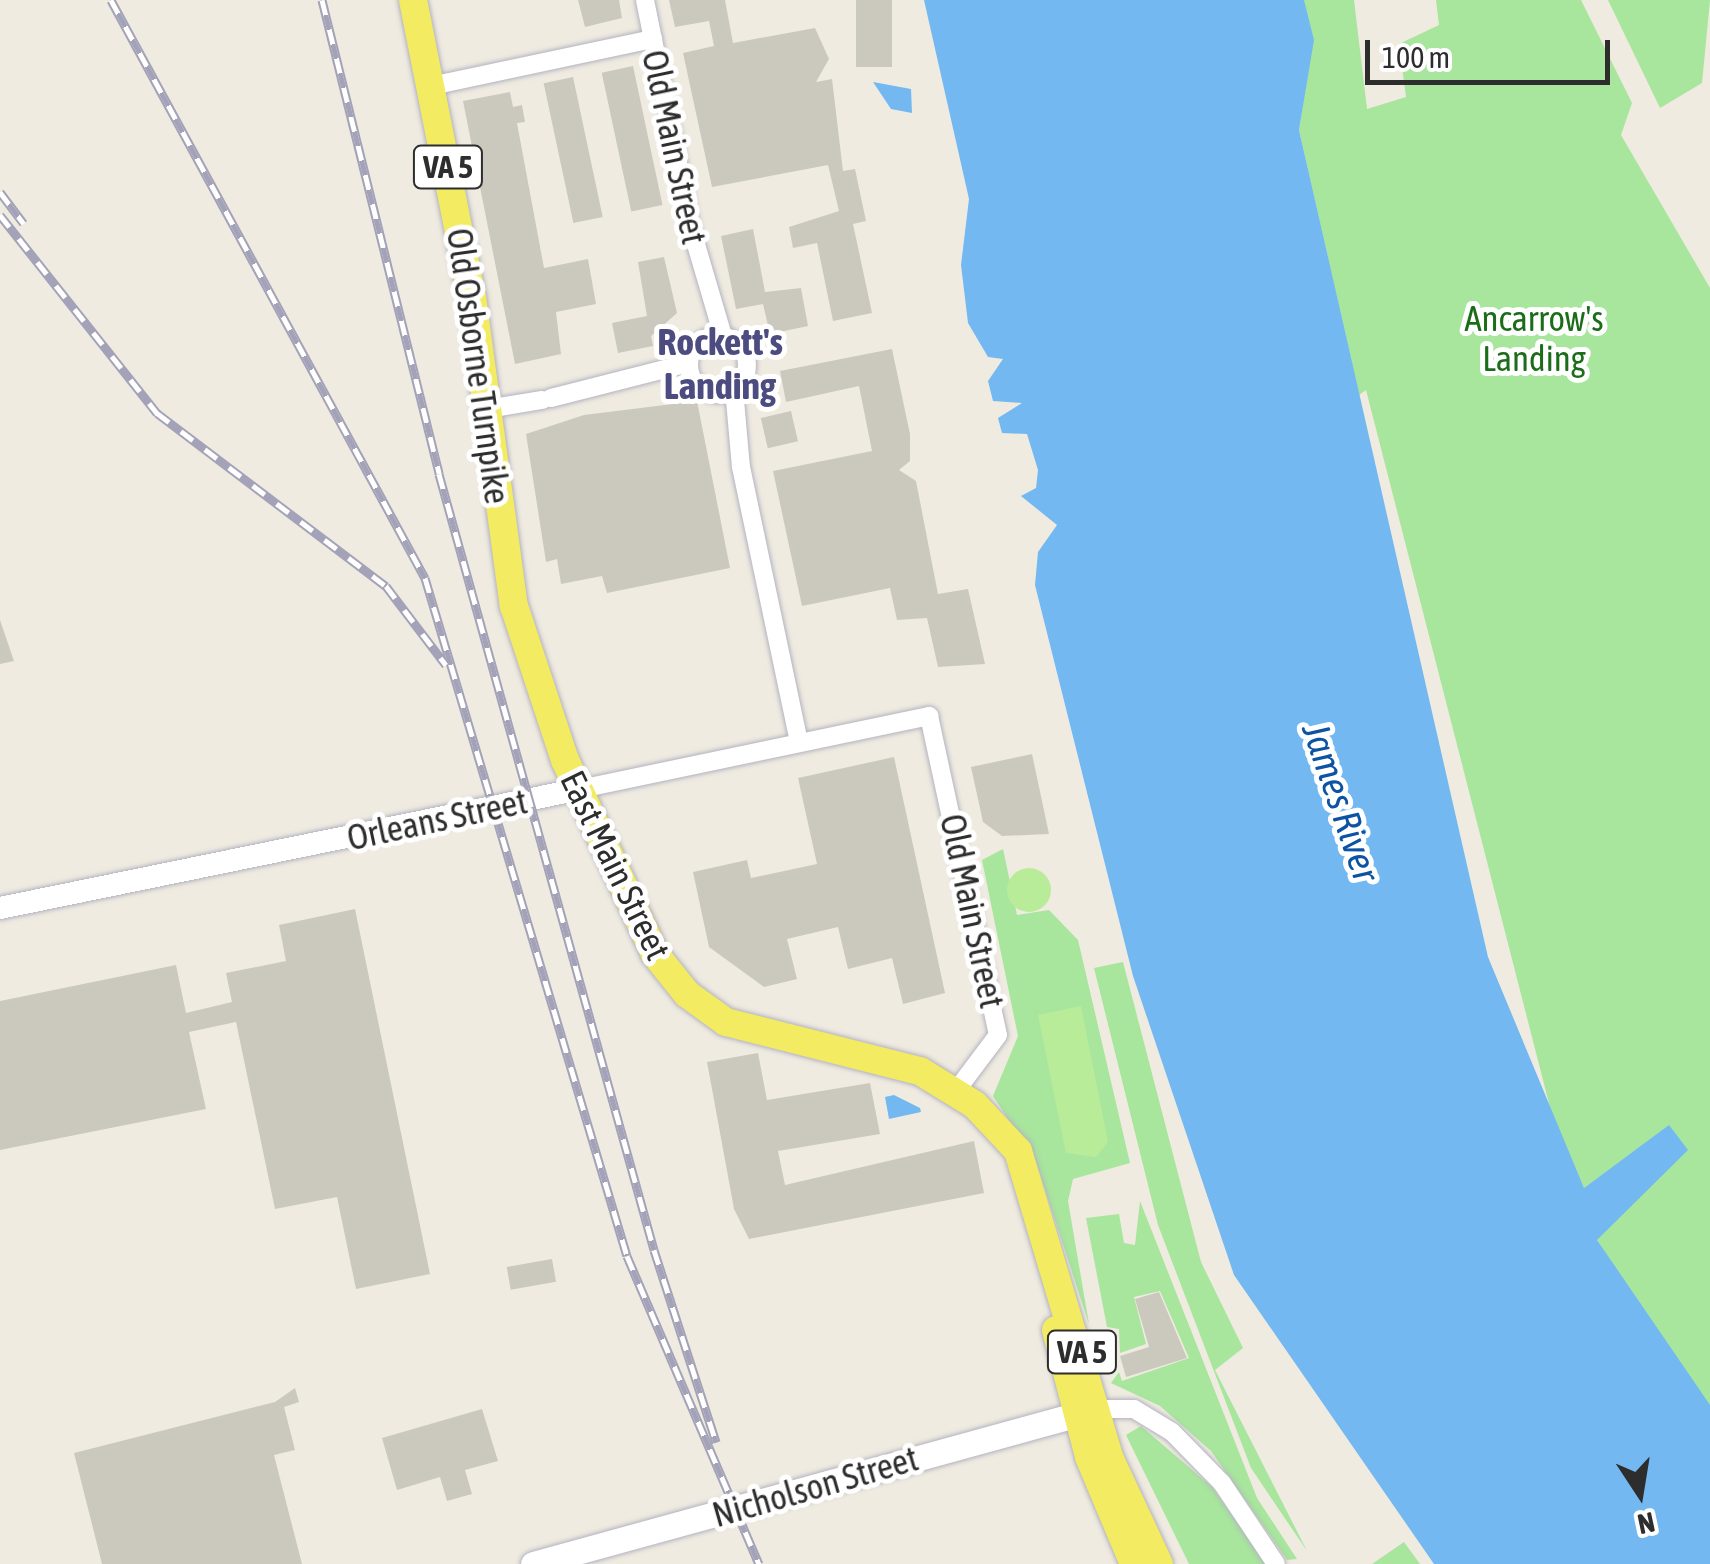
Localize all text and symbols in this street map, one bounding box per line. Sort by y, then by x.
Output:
scale bar [1370,20,1615,82]
text: 100 m [1382,40,1450,74]
street label: Old Main Street [634,46,716,248]
road number: VA 5 [410,140,486,194]
street label: Old Osborne Turnpike [439,226,519,506]
park label: Ancarrow's Landing [1464,297,1604,379]
district label: Rockett's Landing [657,319,783,408]
water label: James River [1293,717,1389,887]
street label: East Main Street [552,764,680,966]
street label: Orleans Street [343,779,531,859]
street label: Old Main Street [932,810,1014,1012]
road number: VA 5 [1044,1325,1120,1379]
street label: Nicholson Street [707,1437,923,1535]
north arrow [1590,1444,1690,1544]
text: N [1635,1506,1658,1541]

